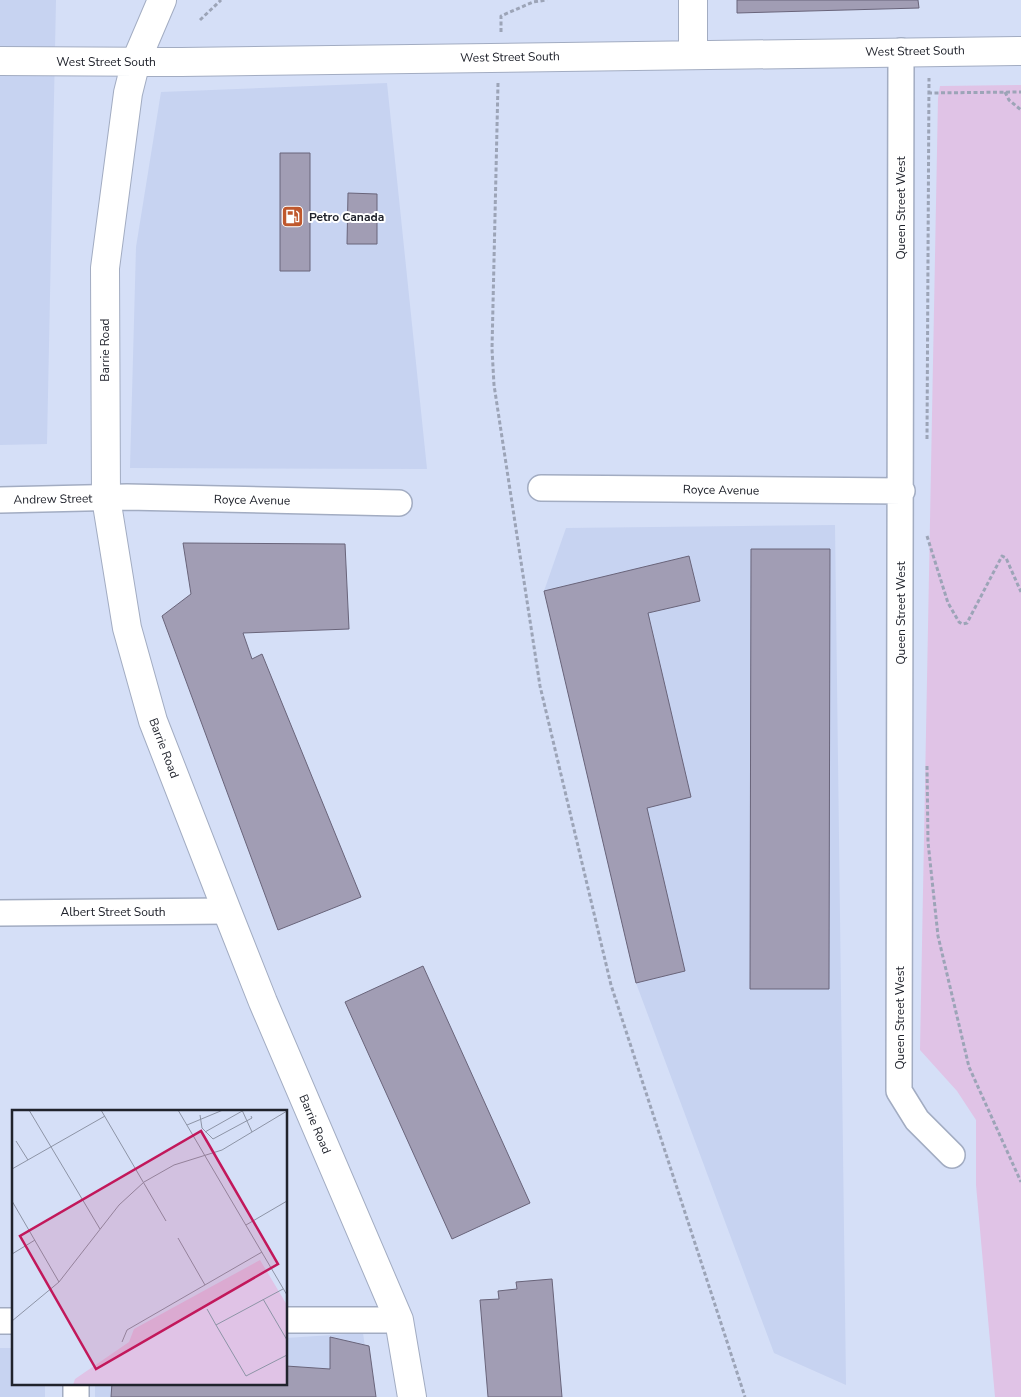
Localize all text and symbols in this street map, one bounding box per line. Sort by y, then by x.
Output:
street label: West Street South [865,42,965,60]
street label: West Street South [460,48,560,66]
street label: West Street South [56,54,156,70]
street label: Queen Street West [893,156,909,260]
fuel station icon: Petro Canada [281,205,305,229]
place label: Petro Canada [309,209,384,225]
street label: Barrie Road [97,318,113,382]
street label: Royce Avenue [683,481,759,499]
street label: Andrew Street [13,490,93,508]
street label: Royce Avenue [214,491,290,509]
street label: Queen Street West [893,561,909,665]
street label: Barrie Road [145,716,183,780]
street label: Albert Street South [60,904,166,920]
street label: Queen Street West [892,966,908,1070]
street label: Barrie Road [295,1092,335,1156]
inset map [12,1110,288,1384]

